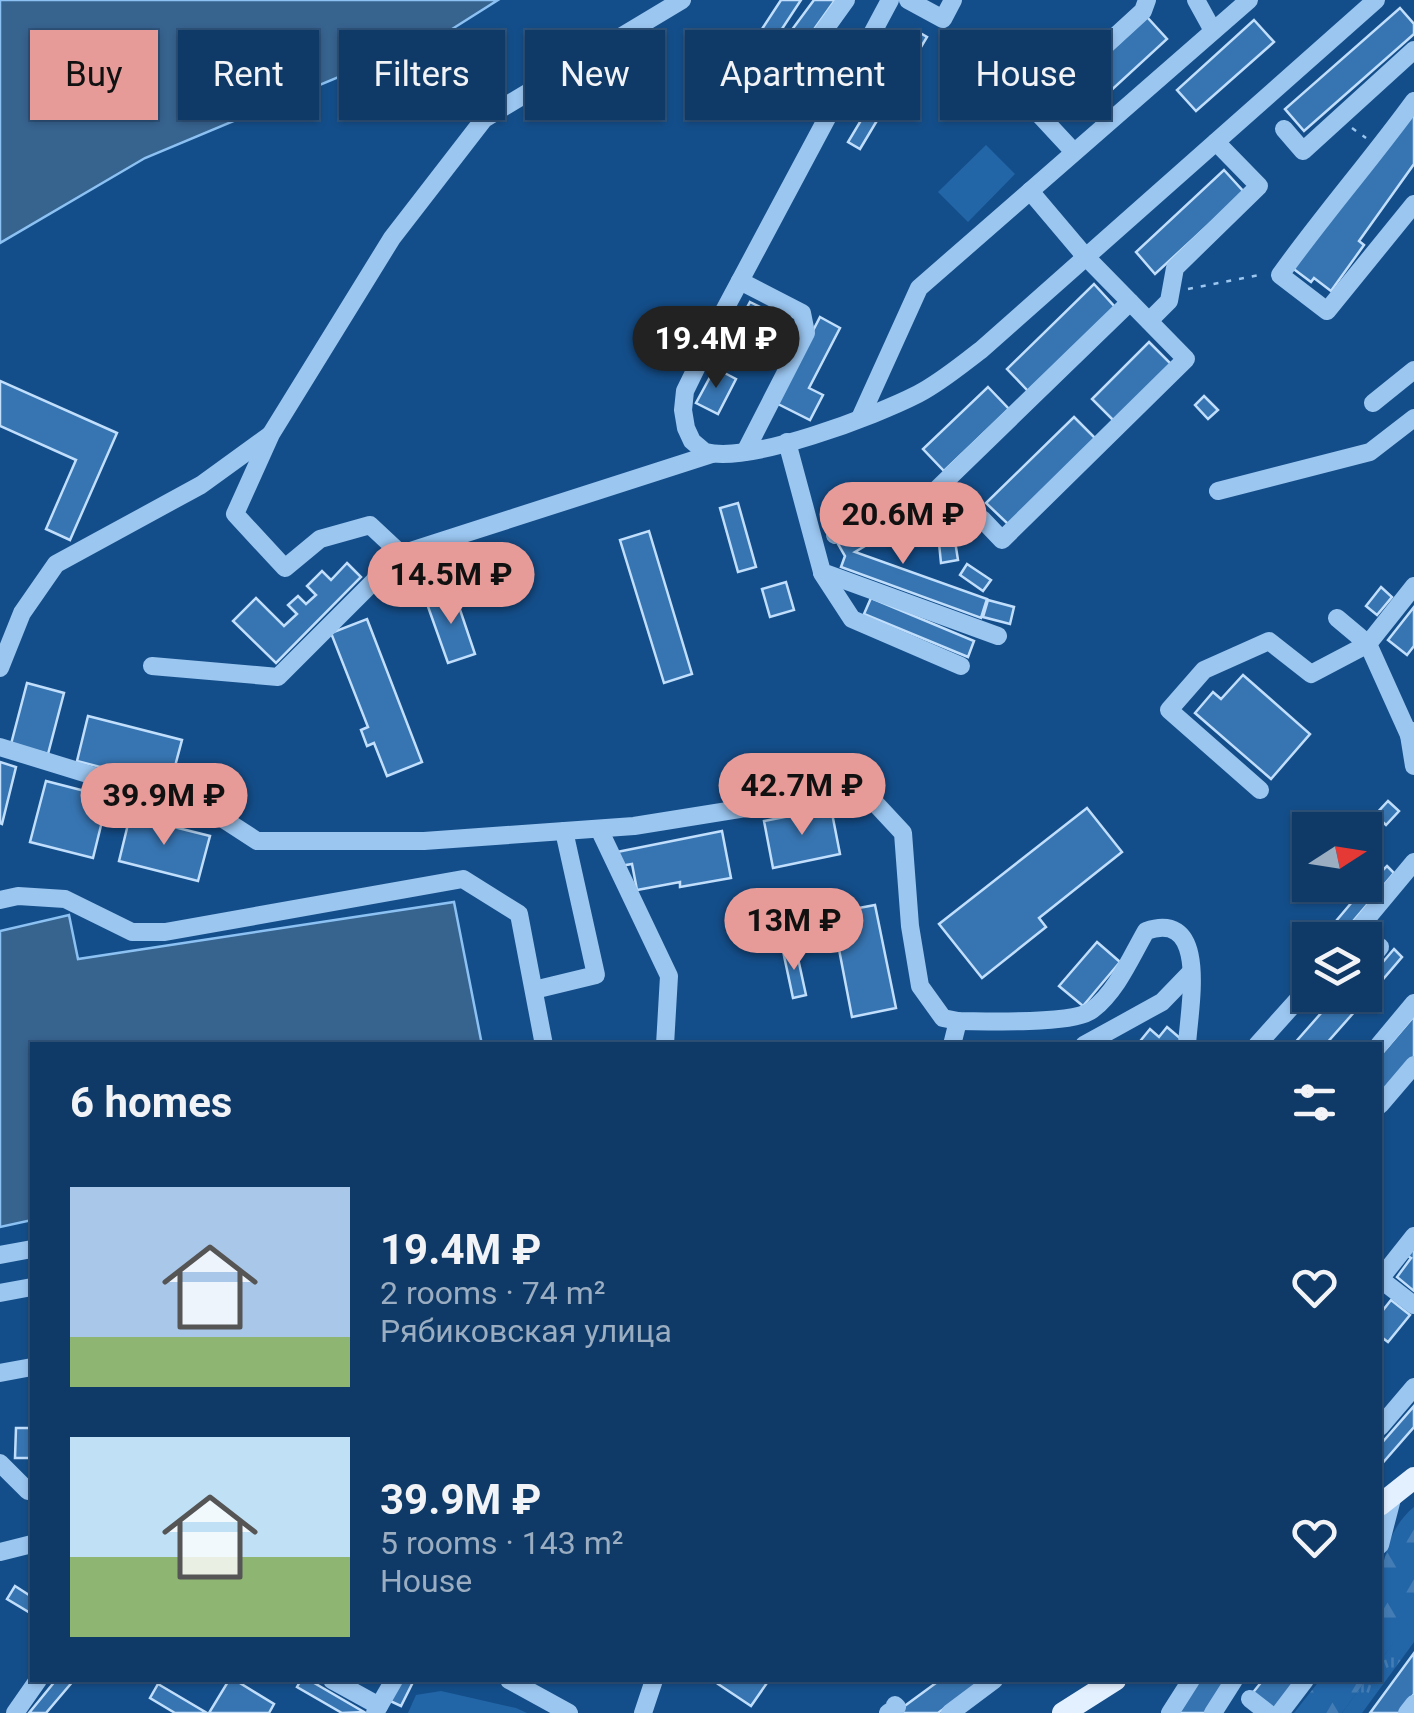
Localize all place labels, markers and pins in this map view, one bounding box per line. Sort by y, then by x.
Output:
pin: 19.4M ₽ [624,306,808,391]
pin: 20.6M ₽ [811,482,995,567]
pin: 14.5M ₽ [359,542,543,627]
pin: 42.7M ₽ [710,753,894,838]
pin: 39.9M ₽ [72,763,256,848]
pin: 13M ₽ [724,888,864,973]

